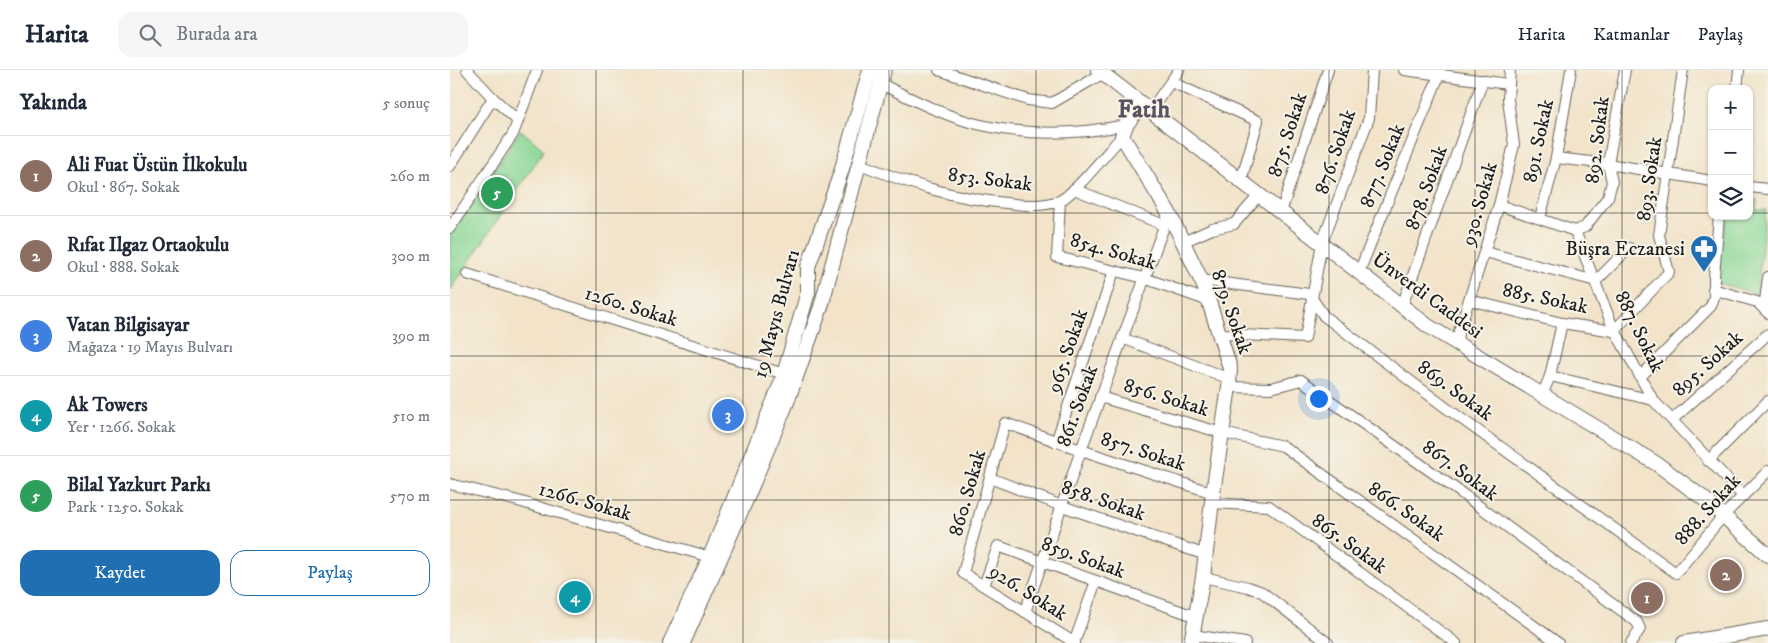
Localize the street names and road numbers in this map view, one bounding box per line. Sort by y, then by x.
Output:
street label: 875. Sokak [1263,90,1313,180]
street label: 892. Sokak [1580,95,1616,185]
street label: 891. Sokak [1518,97,1560,185]
street label: 876. Sokak [1310,106,1362,198]
street label: 877. Sokak [1355,120,1411,212]
street label: 893. Sokak [1632,135,1668,223]
street label: 878. Sokak [1400,142,1454,234]
street label: 930. Sokak [1456,159,1504,250]
street label: 853. Sokak [946,162,1034,198]
street label: 854. Sokak [1067,228,1159,276]
street label: 19 Mayıs Bulvarı [748,247,806,381]
street label: Ünverdi Caddesi [1367,247,1487,345]
street label: 879. Sokak [1205,266,1257,358]
street label: 885. Sokak [1500,278,1590,320]
street label: 1260. Sokak [582,281,681,333]
street label: 887. Sokak [1608,287,1670,377]
street label: 965. Sokak [1042,306,1094,397]
street label: 895. Sokak [1667,326,1749,402]
street label: 869. Sokak [1412,355,1498,427]
street label: 861. Sokak [1052,362,1104,450]
street label: 856. Sokak [1120,373,1212,423]
street label: 857. Sokak [1097,427,1189,477]
street label: 867. Sokak [1417,435,1503,507]
street label: 860. Sokak [944,447,992,539]
street label: 888. Sokak [1669,469,1747,551]
street label: 858. Sokak [1058,475,1148,527]
street label: 866. Sokak [1363,476,1449,548]
street label: 1266. Sokak [536,477,634,527]
street label: 865. Sokak [1306,508,1392,580]
street label: 859. Sokak [1038,531,1128,585]
street label: 926. Sokak [983,559,1072,627]

